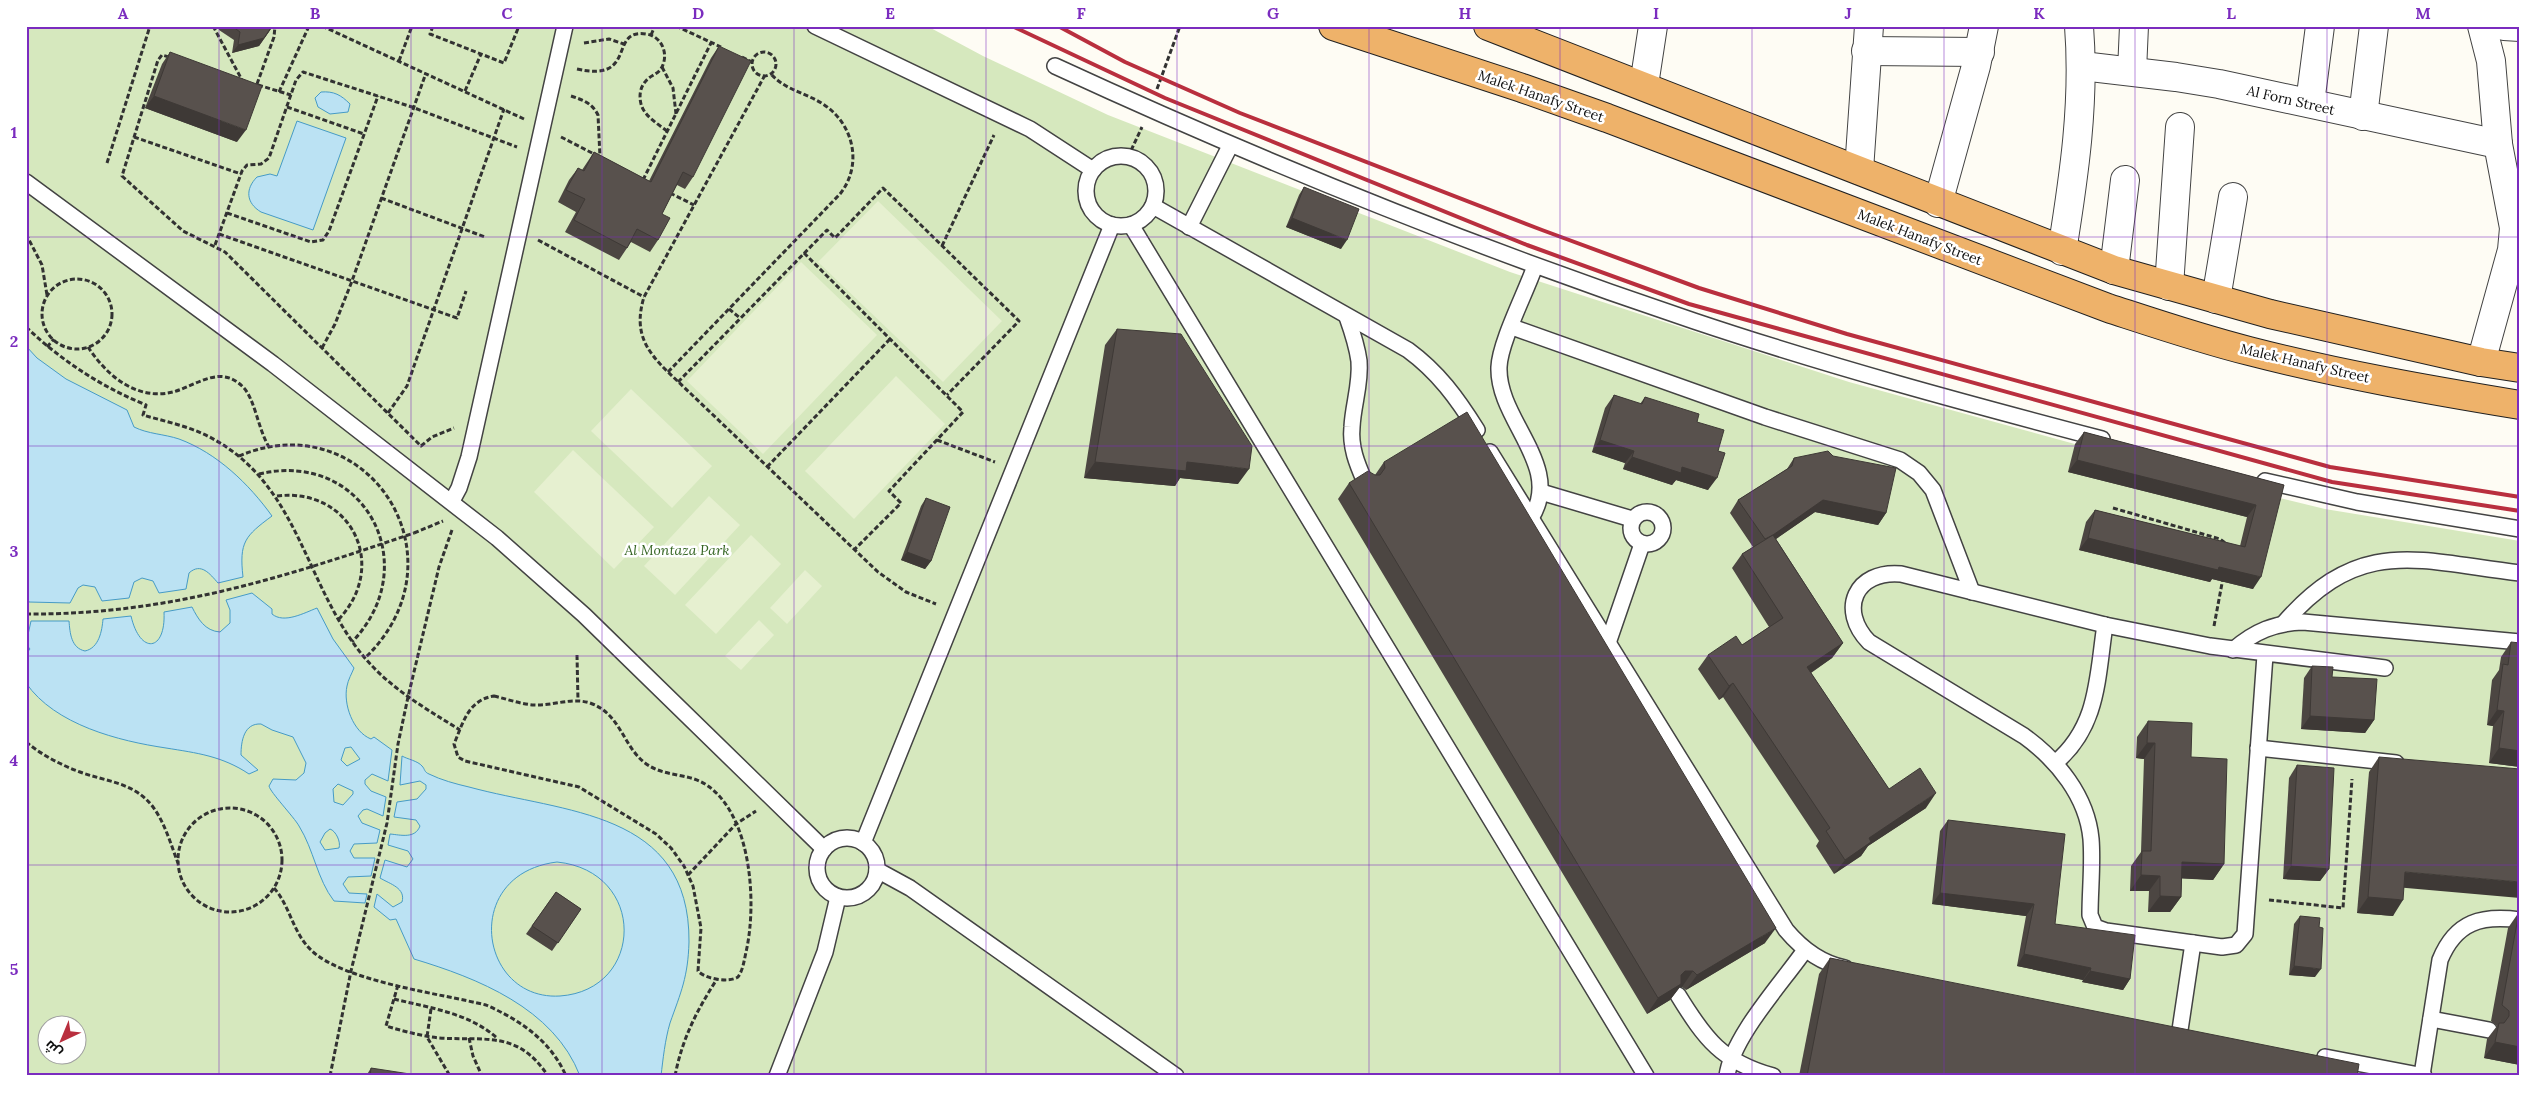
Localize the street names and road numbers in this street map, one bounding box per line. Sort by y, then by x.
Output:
street label: Malek Hanafy Street [1476,66,1607,126]
street label: Al Forn Street [2244,81,2337,119]
street label: Malek Hanafy Street [1855,205,1985,269]
street label: Malek Hanafy Street [2239,339,2372,387]

